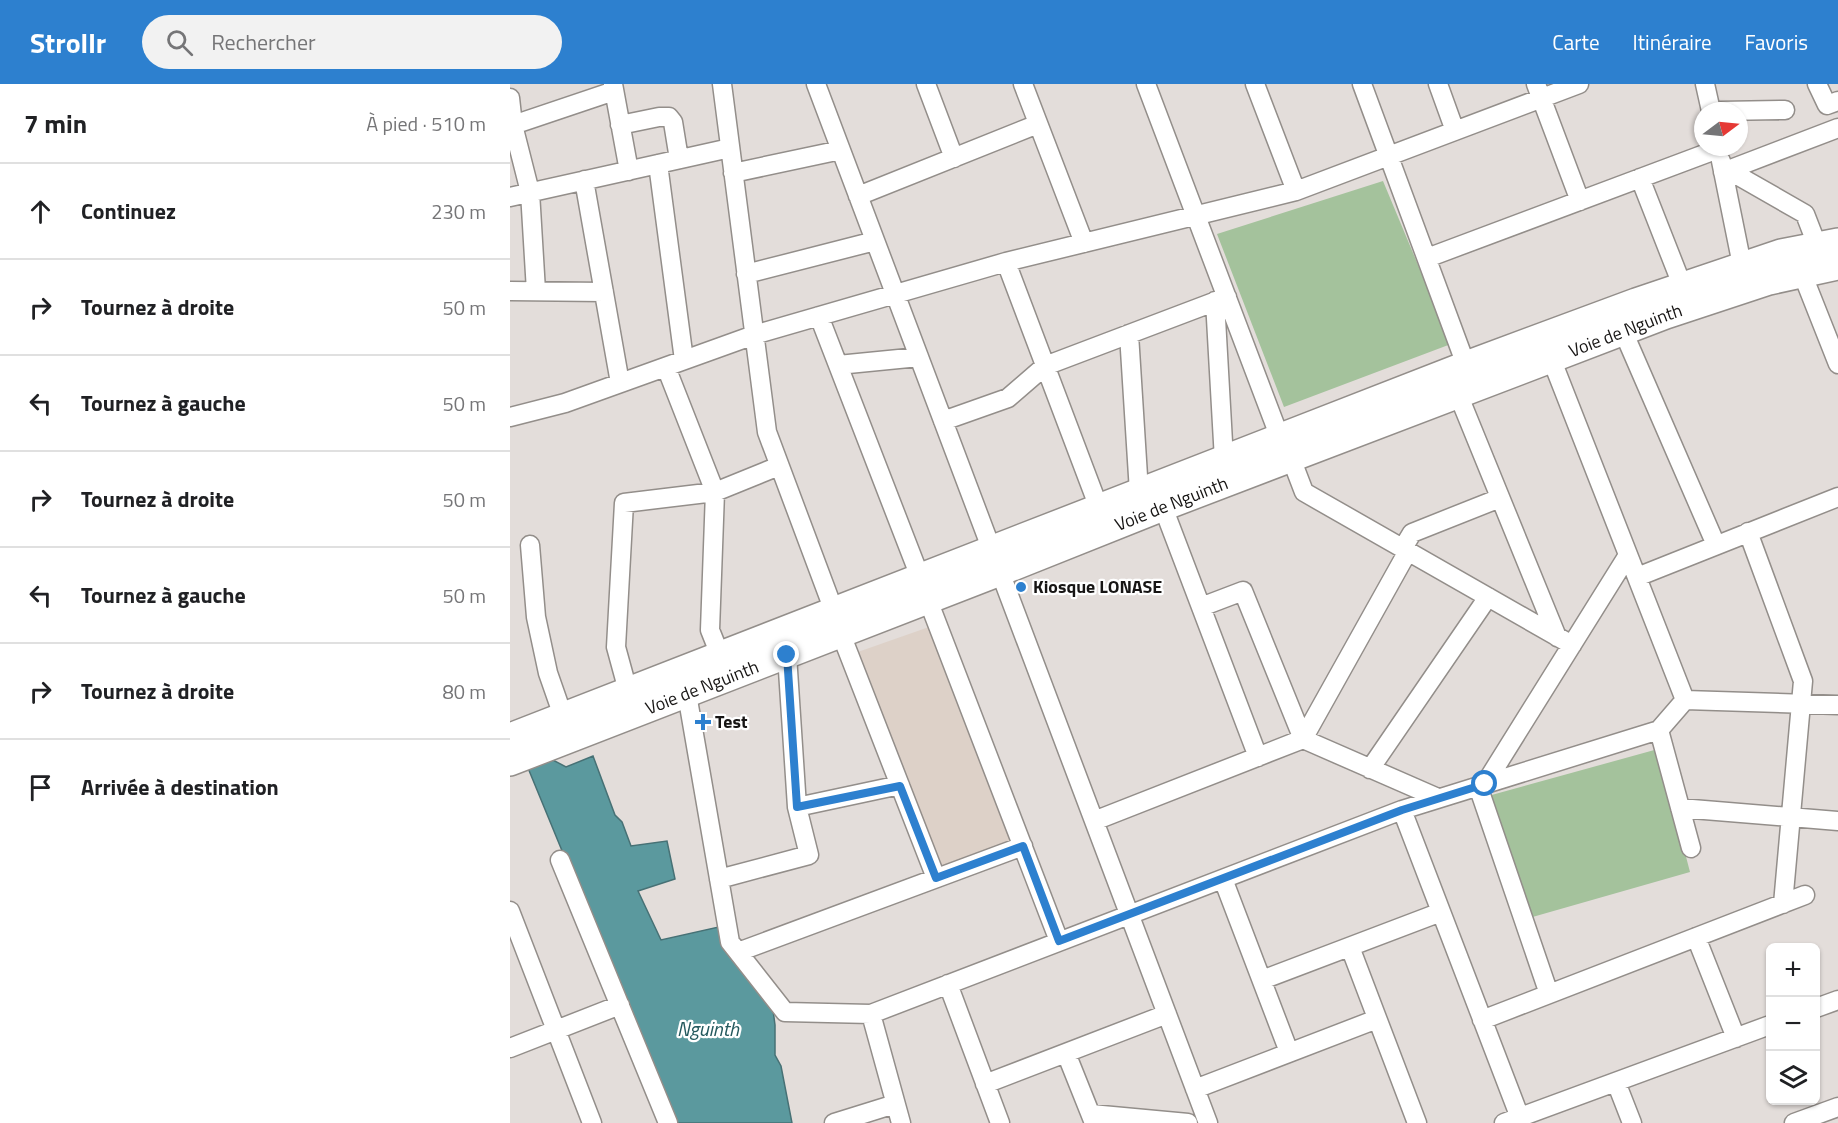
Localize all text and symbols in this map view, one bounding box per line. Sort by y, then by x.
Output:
search box [142,15,562,69]
text: Strollr [30,21,106,64]
text: Rechercher [211,25,316,59]
icon: search [163,26,196,59]
text: Carte [1552,26,1600,58]
text: Itinéraire [1633,26,1712,58]
text: Favoris [1745,26,1808,58]
north arrow [1694,102,1748,156]
text: 7 min [24,104,87,143]
text: À pied · 510 m [366,108,486,139]
text: Continuez [81,194,176,228]
icon: ahead [24,195,57,228]
text: 230 m [431,196,486,227]
text: Tournez à droite [81,290,234,324]
icon: right [24,291,57,324]
text: 50 m [442,292,486,323]
street label: Voie de Nguinth [1565,297,1686,364]
text: Tournez à gauche [81,386,246,420]
icon: left [24,387,57,420]
text: 50 m [442,388,486,419]
street label: Voie de Nguinth [1111,469,1232,538]
text: Tournez à droite [81,482,234,516]
icon: right [24,483,57,516]
text: 50 m [442,484,486,515]
place label: Kiosque LONASE [1033,573,1162,600]
text: Tournez à gauche [81,578,246,612]
icon: left [24,579,57,612]
text: 50 m [442,580,486,611]
marker: Kiosque LONASE [1014,580,1028,594]
route end [773,641,799,667]
street label: Voie de Nguinth [641,653,762,721]
text: Tournez à droite [81,674,234,708]
icon: right [24,675,57,708]
text: 80 m [442,676,486,707]
place label: Test [715,708,748,735]
marker: Test [696,715,710,729]
text: Arrivée à destination [81,770,279,804]
route start [1471,770,1497,796]
icon: arrive [24,771,57,804]
map controls [1766,943,1820,1105]
button: + [1766,943,1820,997]
button: − [1766,997,1820,1051]
water label: Nguinth [677,1013,740,1044]
button: layers [1766,1051,1820,1105]

